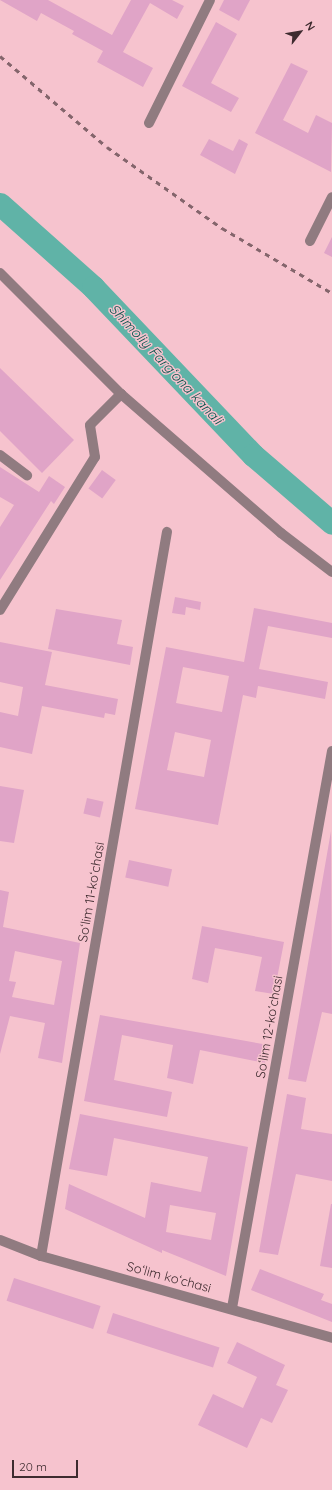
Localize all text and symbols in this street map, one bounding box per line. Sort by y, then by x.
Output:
north arrow [280,12,320,52]
text: N [302,19,318,33]
water label: Shimoliy Fargʻona kanali [106,300,226,428]
street label: Soʻlim 11-koʻchasi [74,841,108,943]
street label: Soʻlim 12-koʻchasi [252,974,286,1080]
street label: Soʻlim koʻchasi [125,1258,213,1296]
scale bar [14,1452,80,1478]
text: 20 m [19,1459,47,1474]

